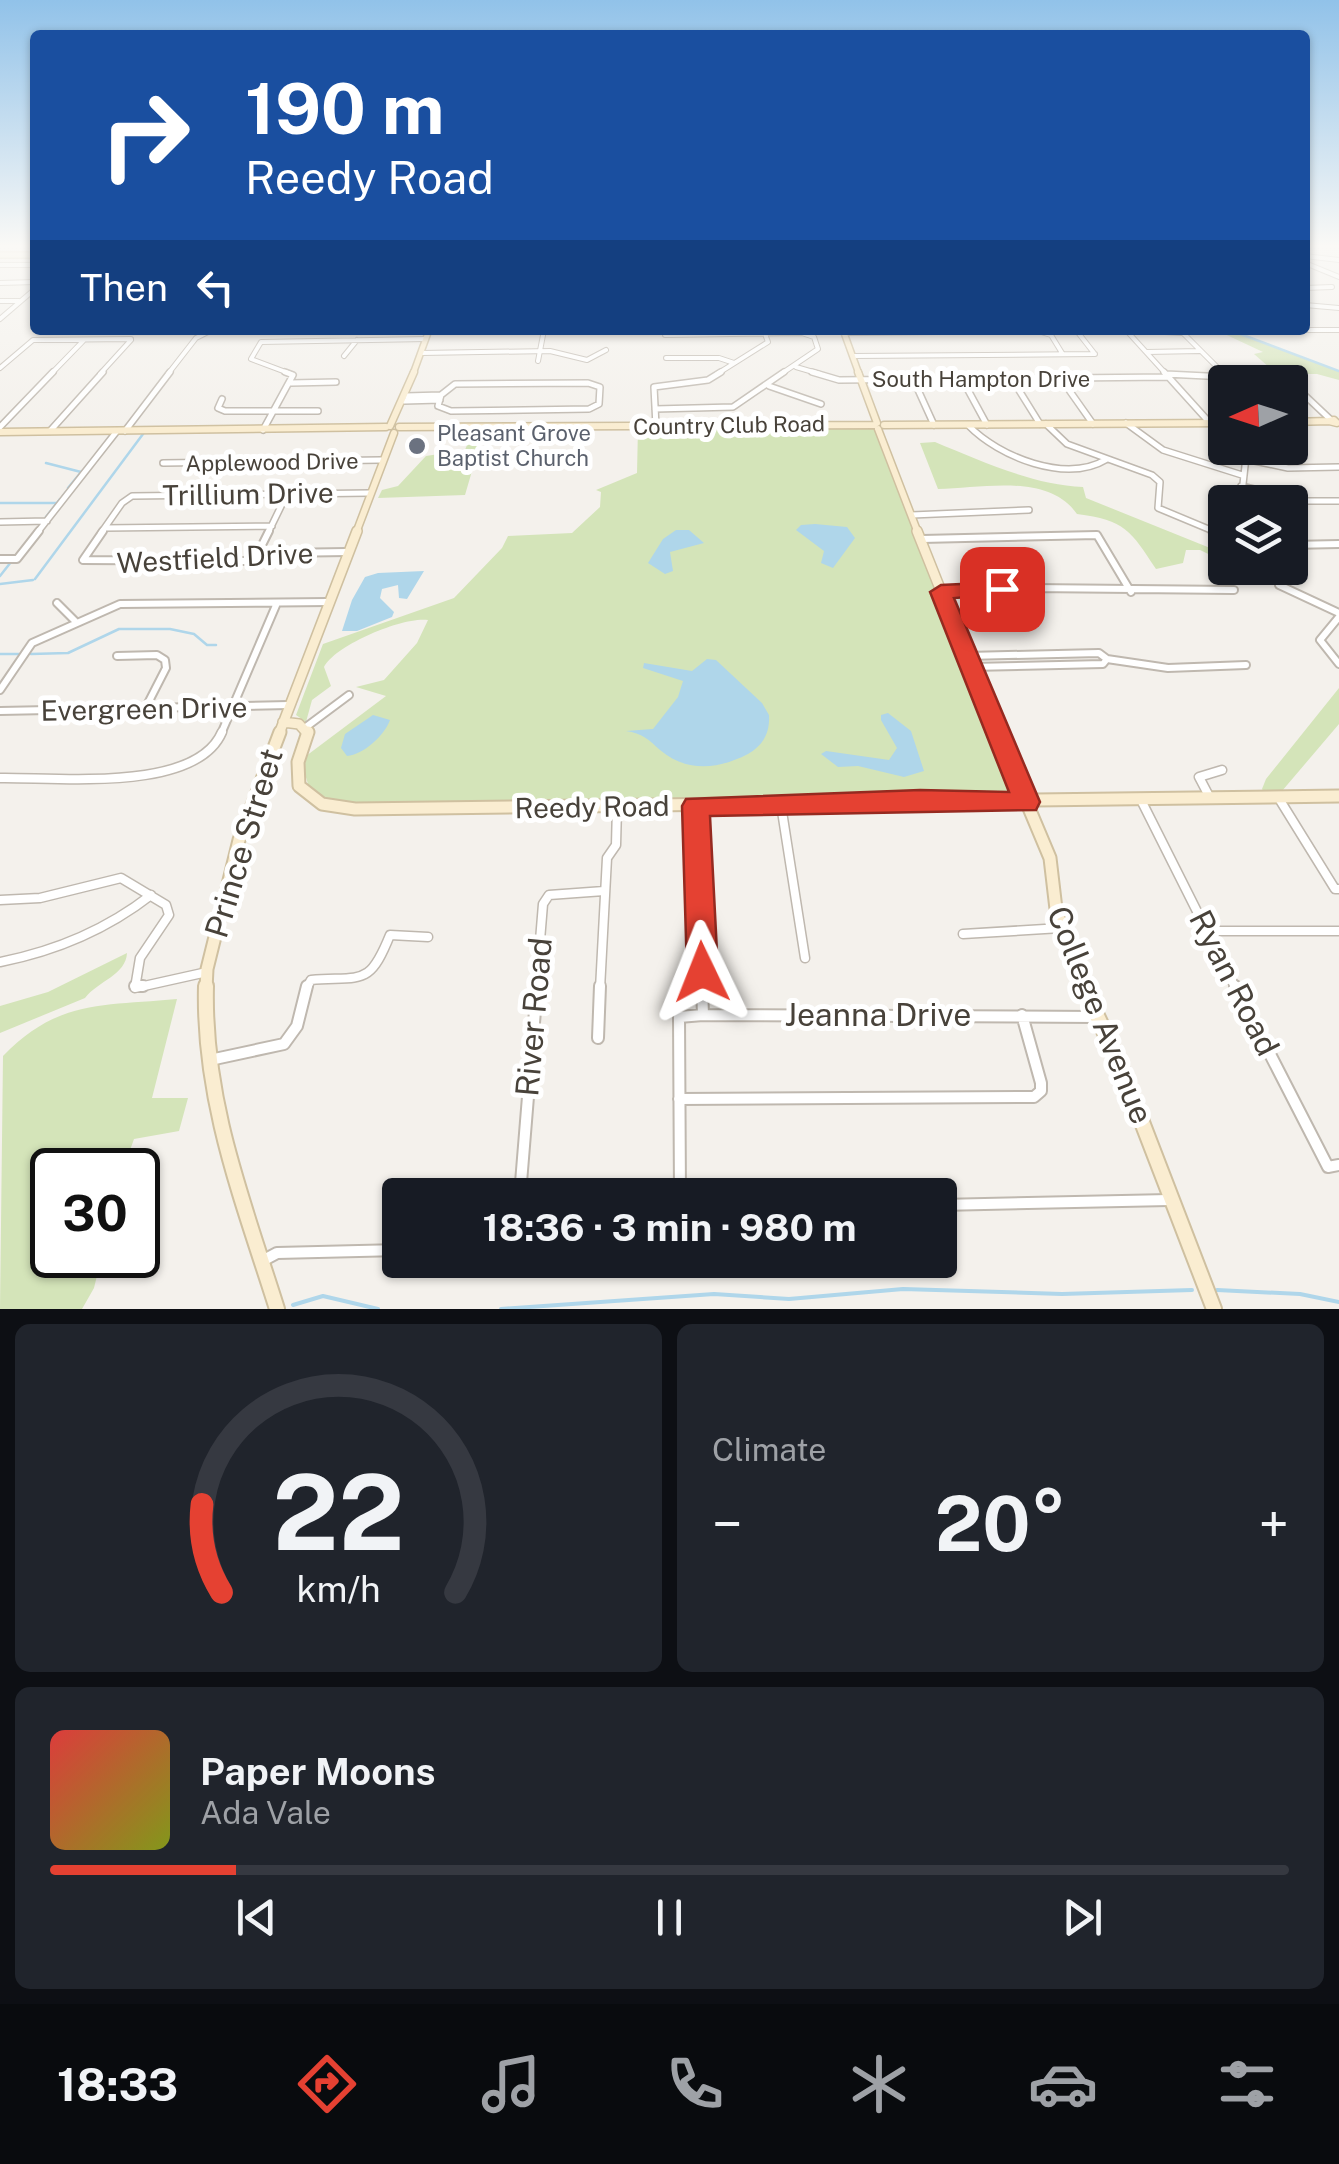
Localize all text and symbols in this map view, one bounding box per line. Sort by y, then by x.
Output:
text: 190 m [245,67,444,150]
icon: right [80,70,210,200]
text: Reedy Road [245,151,494,204]
icon: left [188,260,243,315]
text: Then [80,265,168,310]
north arrow [1208,365,1308,465]
map controls [1208,365,1308,585]
street label: South Hampton Drive [872,366,1090,392]
street label: Country Club Road [633,410,825,440]
place label: Pleasant Grove Baptist Church [437,420,591,471]
marker: Pleasant Grove Baptist Church [406,435,428,457]
street label: Applewood Drive [185,447,359,477]
street label: Trillium Drive [162,476,334,511]
button: layers [1208,485,1308,585]
street label: Westfield Drive [116,536,314,579]
pin [960,547,1045,632]
icon: arrive [975,562,1030,617]
street label: Evergreen Drive [40,690,248,727]
street label: Prince Street [197,744,290,942]
street label: Reedy Road [514,789,670,824]
street label: College Avenue [1040,901,1161,1129]
street label: Ryan Road [1182,904,1287,1062]
position arrow [650,920,754,1024]
street label: River Road [508,936,559,1098]
street label: Jeanna Drive [785,996,971,1033]
speed limit sign: 30 [30,1148,160,1278]
text: 18:36 · 3 min · 980 m [482,1205,857,1250]
text: Climate [712,1431,826,1468]
text: 22 [272,1451,405,1573]
text: 20° [935,1480,1066,1568]
text: − [712,1492,743,1556]
text: + [1258,1492,1289,1556]
text: km/h [296,1568,381,1610]
text: Paper Moons [200,1749,435,1794]
text: Ada Vale [200,1794,331,1831]
icon: previous [229,1890,284,1945]
icon: pause [642,1890,697,1945]
icon: next [1055,1890,1110,1945]
icon: directions [292,2049,362,2119]
icon: music [476,2049,546,2119]
icon: phone [660,2049,730,2119]
icon: climate [844,2049,914,2119]
icon: car [1028,2049,1098,2119]
icon: filters [1212,2049,1282,2119]
text: 18:33 [57,2058,178,2111]

